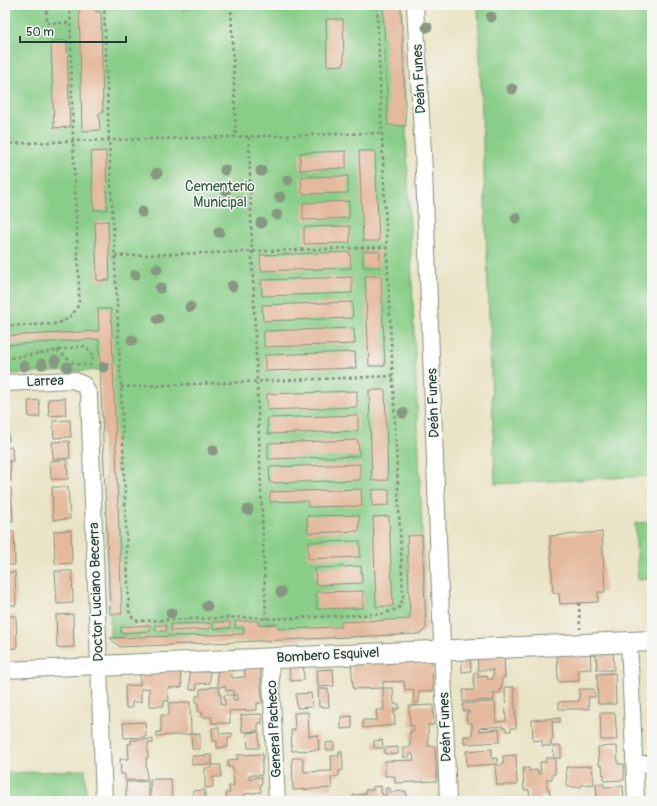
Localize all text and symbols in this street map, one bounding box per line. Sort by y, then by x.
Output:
scale bar [20,18,126,44]
text: 50 m [26,25,54,40]
street label: Deán Funes [409,43,429,114]
park label: Cementerio Municipal [185,178,255,211]
street label: Deán Funes [423,367,443,438]
street label: Larrea [26,372,64,390]
street label: Doctor Luciano Becerra [85,522,107,662]
street label: Bombero Esquivel [276,644,380,666]
street label: General Pacheco [263,679,285,778]
street label: Deán Funes [435,691,455,762]

